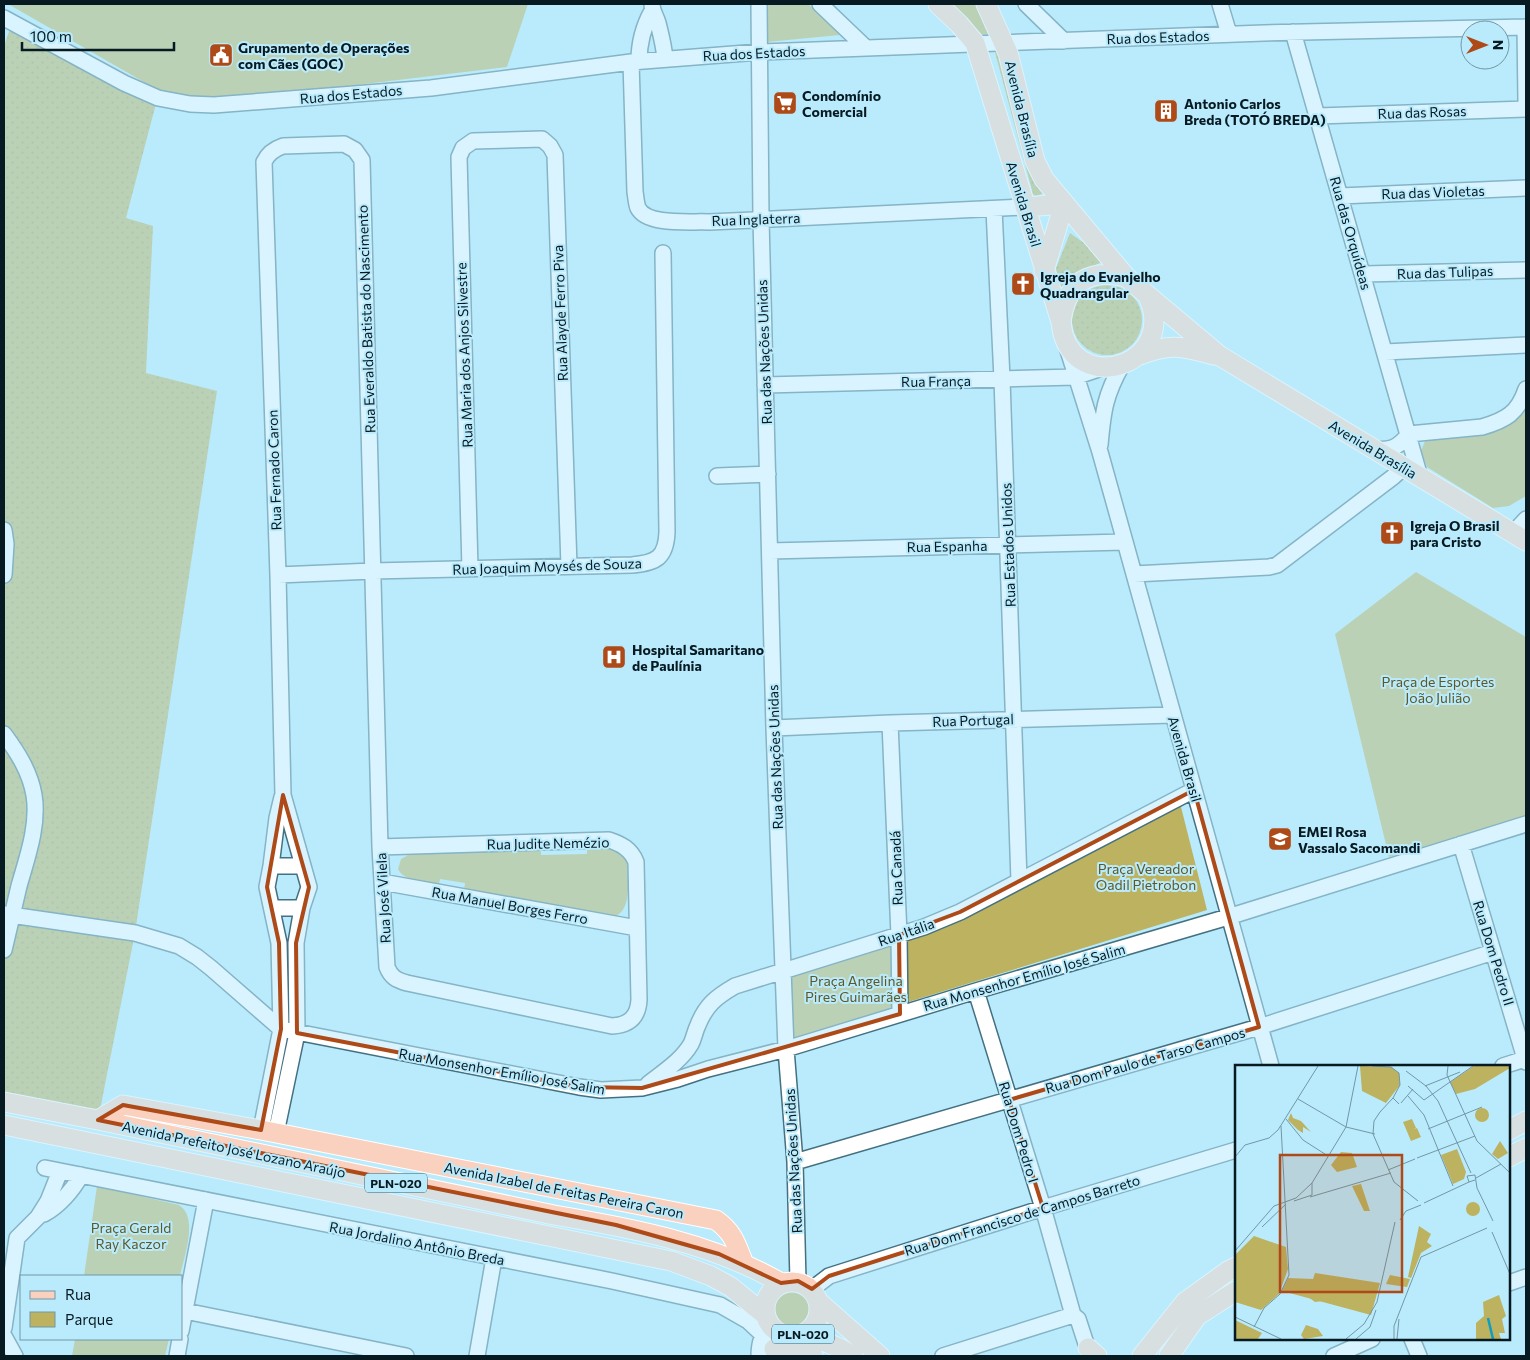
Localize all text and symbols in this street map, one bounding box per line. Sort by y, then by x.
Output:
scale bar [22,20,175,52]
north arrow [1460,20,1510,70]
text: 100 m [30,27,72,45]
street label: Rua dos Estados [1106,27,1210,47]
place label: Grupamento de Operações com Cães (GOC) [238,39,410,72]
text: N [1490,40,1507,50]
public building icon: Grupamento de Operações com Cães (GOC) [208,42,234,68]
street label: Rua dos Estados [702,42,806,64]
street label: Avenida Brasília [1002,59,1042,159]
street label: Rua dos Estados [299,81,403,107]
place label: Condomínio Comercial [802,87,881,120]
supermarket icon: Condomínio Comercial [772,90,798,116]
place label: Antonio Carlos Breda (TOTÓ BREDA) [1184,95,1326,128]
building icon: Antonio Carlos Breda (TOTÓ BREDA) [1153,98,1179,124]
street label: Rua das Rosas [1377,102,1467,122]
street label: Avenida Brasil [1003,159,1045,249]
street label: Rua das Orquídeas [1327,174,1375,292]
street label: Rua das Violetas [1381,182,1485,202]
street label: Rua Everaldo Batista do Nascimento [354,205,378,433]
street label: Rua Inglaterra [711,209,801,229]
street label: Rua Alayde Ferro Piva [549,244,571,382]
street label: Rua Maria dos Anjos Silvestre [452,262,476,448]
street label: Rua das Tulipas [1397,262,1493,282]
place label: Igreja do Evanjelho Quadrangular [1040,268,1161,301]
church icon: Igreja do Evanjelho Quadrangular [1010,271,1036,297]
street label: Rua das Nações Unidas [753,279,775,425]
street label: Rua França [901,372,971,390]
street label: Rua Fernado Caron [263,409,285,531]
street label: Avenida Brasília [1326,416,1420,482]
street label: Rua Estados Unidos [997,482,1019,608]
place label: Igreja O Brasil para Cristo [1410,517,1500,550]
church icon: Igreja O Brasil para Cristo [1379,520,1405,546]
street label: Rua Espanha [906,537,988,555]
street label: Rua Joaquim Moysés de Souza [452,554,642,578]
place label: Hospital Samaritano de Paulínia [632,641,764,674]
hospital icon: Hospital Samaritano de Paulínia [601,644,627,670]
park label: Praça de Esportes João Julião [1382,673,1494,706]
street label: Rua das Nações Unidas [764,684,786,830]
street label: Rua Portugal [932,710,1014,730]
street label: Avenida Brasil [1165,714,1205,804]
place label: EMEI Rosa Vassalo Sacomandi [1298,823,1421,856]
school or university icon: EMEI Rosa Vassalo Sacomandi [1267,826,1293,852]
street label: Rua Canadá [886,830,906,906]
street label: Rua Judite Nemézio [486,833,610,853]
street label: Rua José Vilela [372,852,394,944]
park label: Praça Vereador Oadil Pietrobon [1096,860,1196,893]
street label: Rua Manuel Borges Ferro [430,883,590,927]
street label: Rua Dom Pedro II [1470,898,1518,1008]
street label: Rua Itália [876,914,936,950]
street label: Rua Monsenhor Emílio José Salim [921,940,1127,1014]
park label: Praça Angelina Pires Guimarães [805,972,907,1005]
street label: Rua Dom Paulo de Tarso Campos [1043,1023,1247,1097]
street label: Rua Monsenhor Emílio José Salim [397,1044,607,1098]
inset map [1235,1065,1510,1340]
street label: Rua Dom Pedro I [996,1079,1042,1185]
street label: Rua das Nações Unidas [781,1088,805,1234]
street label: Avenida Prefeito José Lozano Araújo [121,1117,347,1181]
street label: Avenida Izabel de Freitas Pereira Caron [443,1158,685,1222]
street label: Rua Dom Francisco de Campos Barreto [902,1171,1142,1259]
road number: PLN-020 [365,1174,427,1192]
street label: Rua Jordalino Antônio Breda [328,1218,506,1268]
park label: Praça Gerald Ray Kaczor [91,1219,171,1252]
legend [20,1275,182,1340]
text: Rua [65,1285,91,1303]
text: Parque [65,1310,113,1328]
road number: PLN-020 [772,1325,834,1344]

